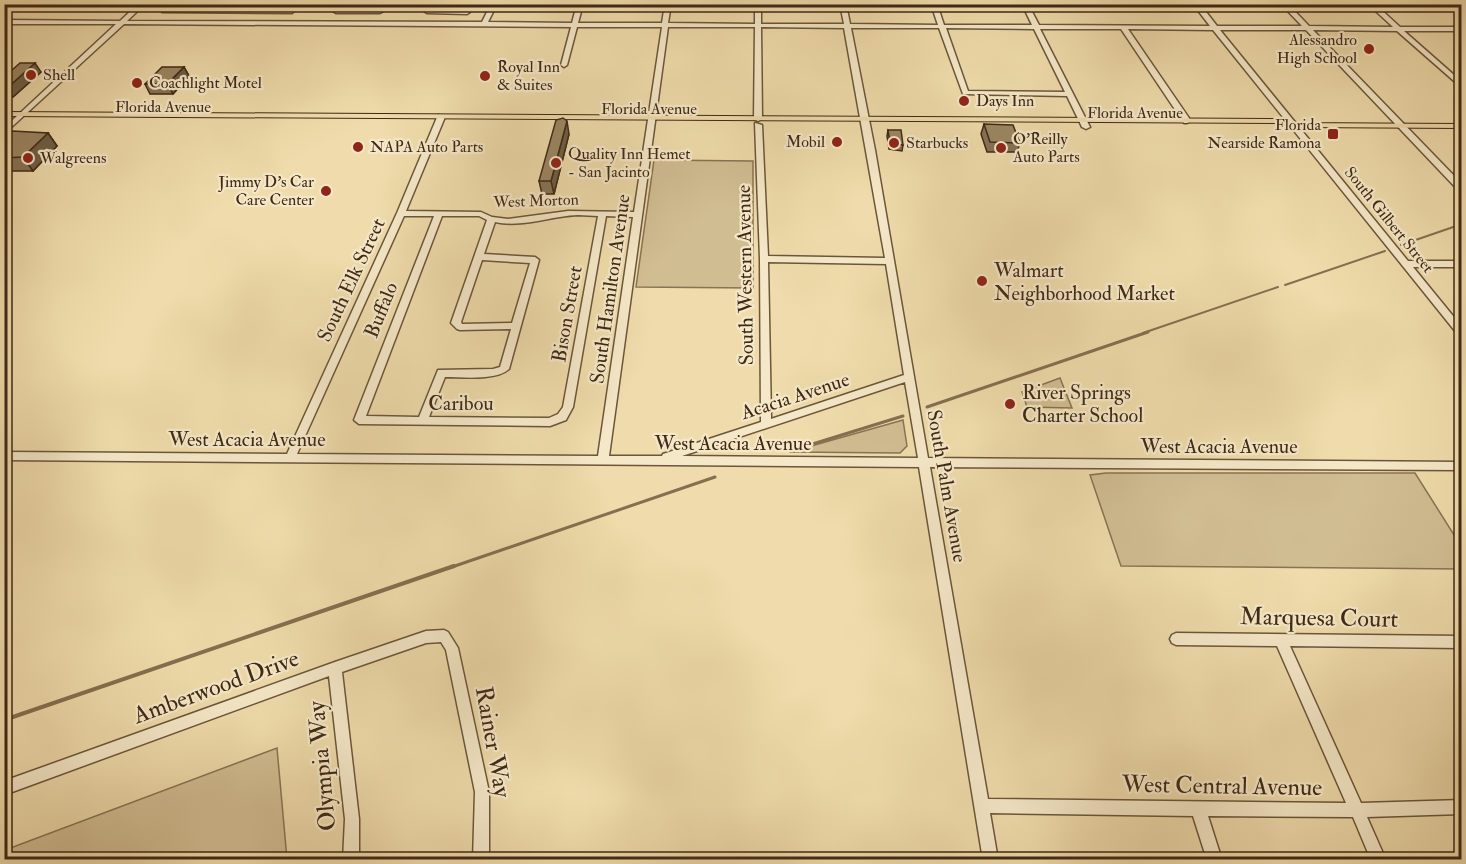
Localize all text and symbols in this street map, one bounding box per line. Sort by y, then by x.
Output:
place label: Alessandro High School [1277,30,1357,68]
marker: Alessandro High School [1362,42,1376,56]
place label: Royal Inn & Suites [497,57,560,95]
place label: Shell [43,65,75,85]
marker: Shell [24,68,38,82]
marker: Royal Inn & Suites [478,69,492,83]
place label: Coachlight Motel [149,73,262,93]
marker: Coachlight Motel [130,76,144,90]
place label: Days Inn [976,91,1034,111]
marker: Days Inn [957,94,971,108]
street label: Florida Avenue [115,97,211,117]
street label: Florida Avenue [601,99,697,119]
street label: Florida Avenue [1087,103,1183,123]
place label: Florida Nearside Ramona [1207,115,1321,153]
marker: Florida Nearside Ramona [1326,127,1340,141]
place label: O'Reilly Auto Parts [1012,129,1080,167]
place label: Mobil [786,132,825,152]
place label: Starbucks [906,133,968,153]
marker: Mobil [830,135,844,149]
marker: Starbucks [887,136,901,150]
place label: NAPA Auto Parts [370,137,483,157]
marker: NAPA Auto Parts [351,140,365,154]
marker: O'Reilly Auto Parts [994,141,1008,155]
place label: Quality Inn Hemet - San Jacinto [568,144,690,183]
place label: Walgreens [39,148,106,168]
marker: Walgreens [21,151,35,165]
marker: Quality Inn Hemet - San Jacinto [549,156,563,170]
street label: South Gilbert Street [1340,163,1438,277]
place label: Jimmy D's Car Care Center [218,172,314,210]
marker: Jimmy D's Car Care Center [319,184,333,198]
street label: South Western Avenue [731,184,759,366]
street label: West Morton [492,190,579,213]
street label: South Hamilton Avenue [584,193,636,385]
street label: South Elk Street [311,214,391,346]
place label: Walmart Neighborhood Market [993,258,1175,306]
street label: Bison Street [546,263,588,364]
marker: Walmart Neighborhood Market [975,274,989,288]
street label: Buffalo [359,279,403,341]
street label: Acacia Avenue [737,367,852,426]
place label: River Springs Charter School [1022,380,1143,428]
street label: Caribou [428,391,494,416]
marker: River Springs Charter School [1003,397,1017,411]
street label: South Palm Avenue [921,408,973,564]
street label: West Acacia Avenue [167,427,326,452]
street label: West Acacia Avenue [653,431,812,456]
street label: West Acacia Avenue [1139,434,1298,459]
street label: Marquesa Court [1240,601,1399,635]
street label: Amberwood Drive [128,643,303,732]
street label: Rainer Way [468,684,518,800]
street label: Olympia Way [301,699,343,832]
street label: West Central Avenue [1121,769,1322,803]

